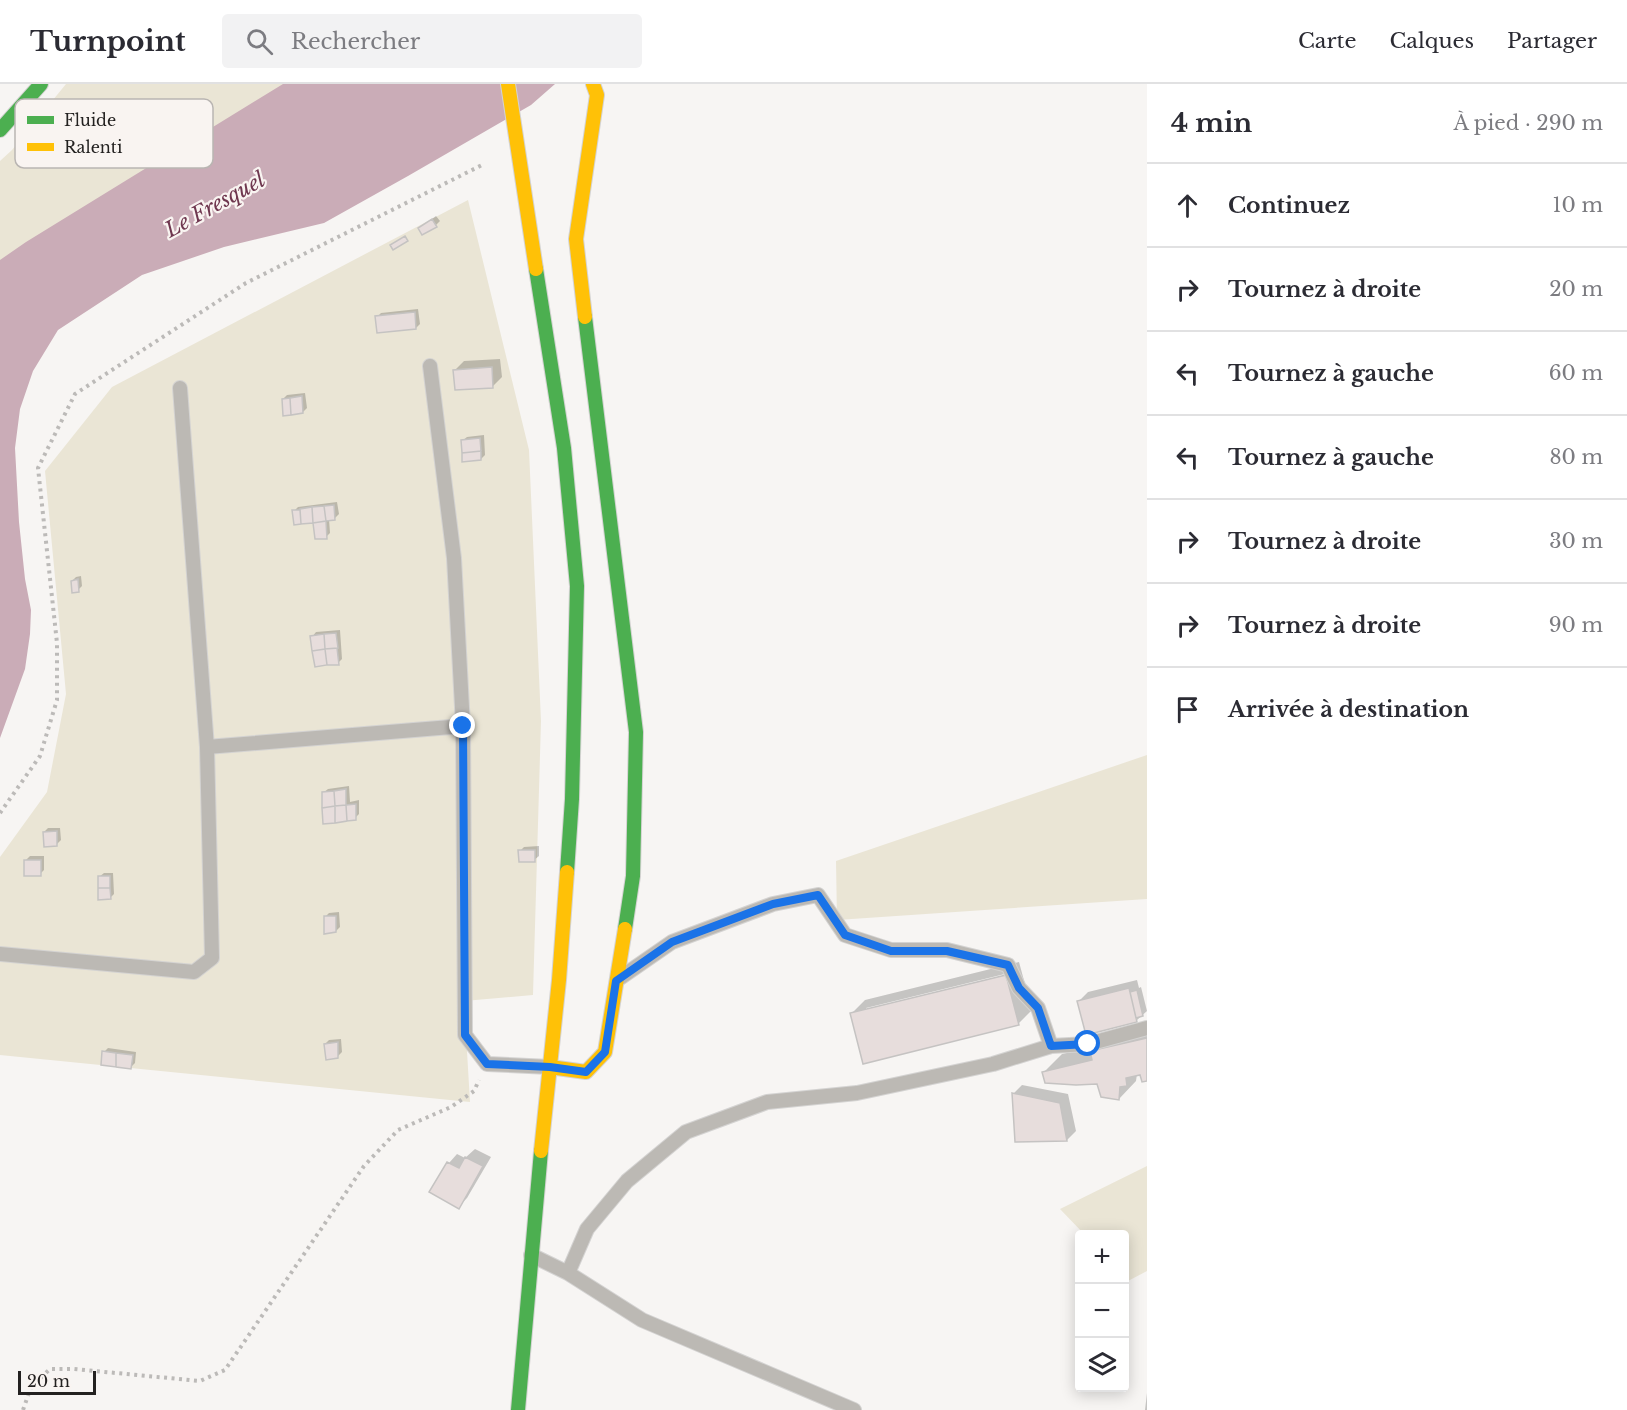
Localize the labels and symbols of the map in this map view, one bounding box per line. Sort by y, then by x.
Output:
legend [15,99,213,168]
text: Fluide [64,110,116,130]
text: Ralenti [64,137,123,157]
water label: Le Fresquel [159,167,270,244]
route end [449,712,475,738]
route start [1074,1030,1100,1056]
scale bar [18,1368,96,1396]

